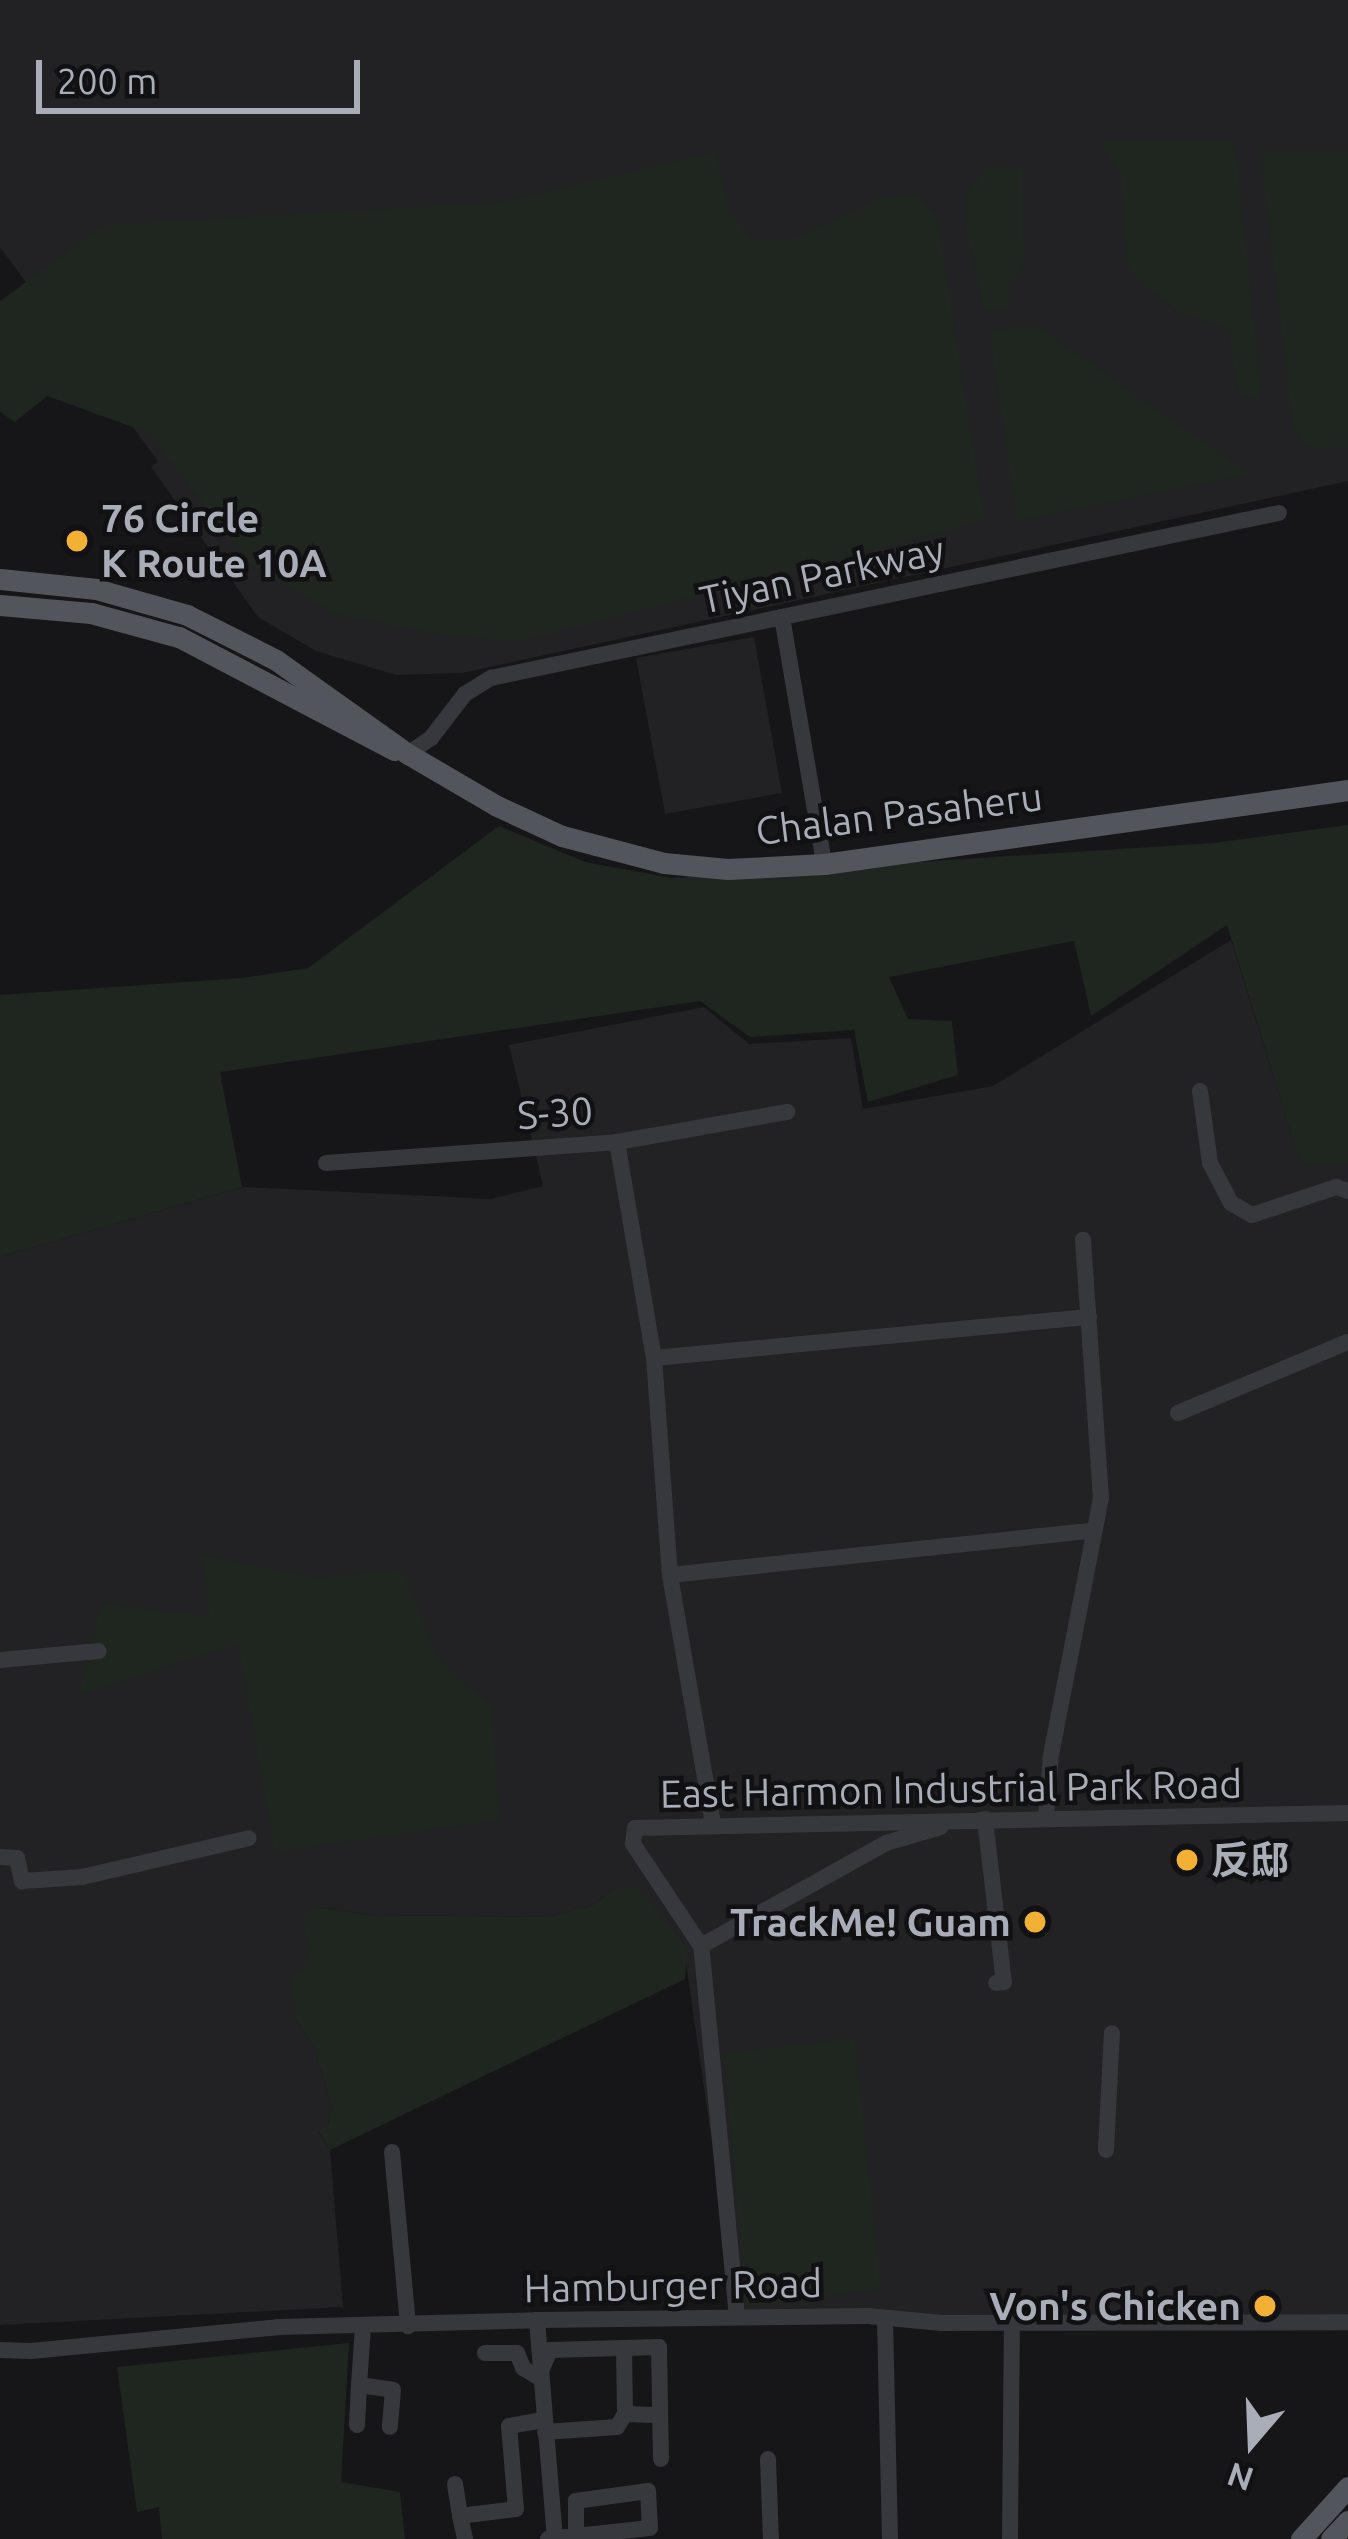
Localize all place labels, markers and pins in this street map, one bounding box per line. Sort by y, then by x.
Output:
place label: 76 Circle K Route 10A [101,496,327,587]
marker: 76 Circle K Route 10A [64,528,90,554]
place label: 反邸 [1211,1837,1289,1883]
marker: 反邸 [1174,1847,1200,1873]
place label: TrackMe! Guam [730,1899,1011,1945]
marker: TrackMe! Guam [1022,1909,1048,1935]
place label: Von's Chicken [989,2283,1241,2329]
marker: Von's Chicken [1252,2293,1278,2319]

